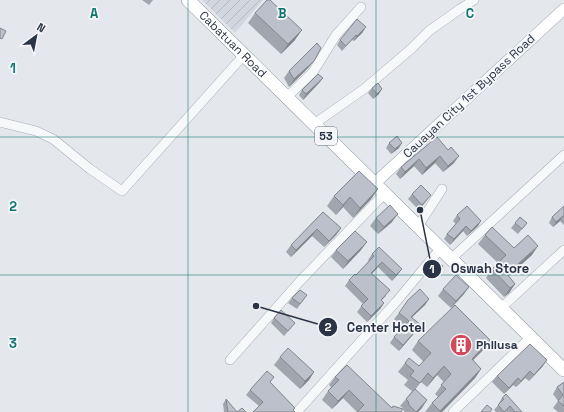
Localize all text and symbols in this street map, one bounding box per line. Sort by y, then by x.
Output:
text: A [90,5,99,22]
text: B [278,5,287,22]
text: C [466,5,474,22]
street label: Cabatuan Road [196,7,270,81]
north arrow [16,16,56,56]
text: N [34,20,48,35]
street label: Cauayan City 1st Bypass Road [400,31,538,161]
text: 1 [10,60,16,77]
road number: 53 [315,127,337,145]
text: 2 [9,198,17,215]
callout: Oswah Store [422,256,537,281]
text: Oswah Store [451,260,529,277]
text: 1 [429,261,435,277]
callout: Center Hotel [318,315,433,340]
text: 2 [324,319,332,335]
text: Center Hotel [347,319,425,336]
building icon: Philusa [448,332,474,358]
text: 3 [9,335,17,352]
place label: Philusa [476,337,518,353]

